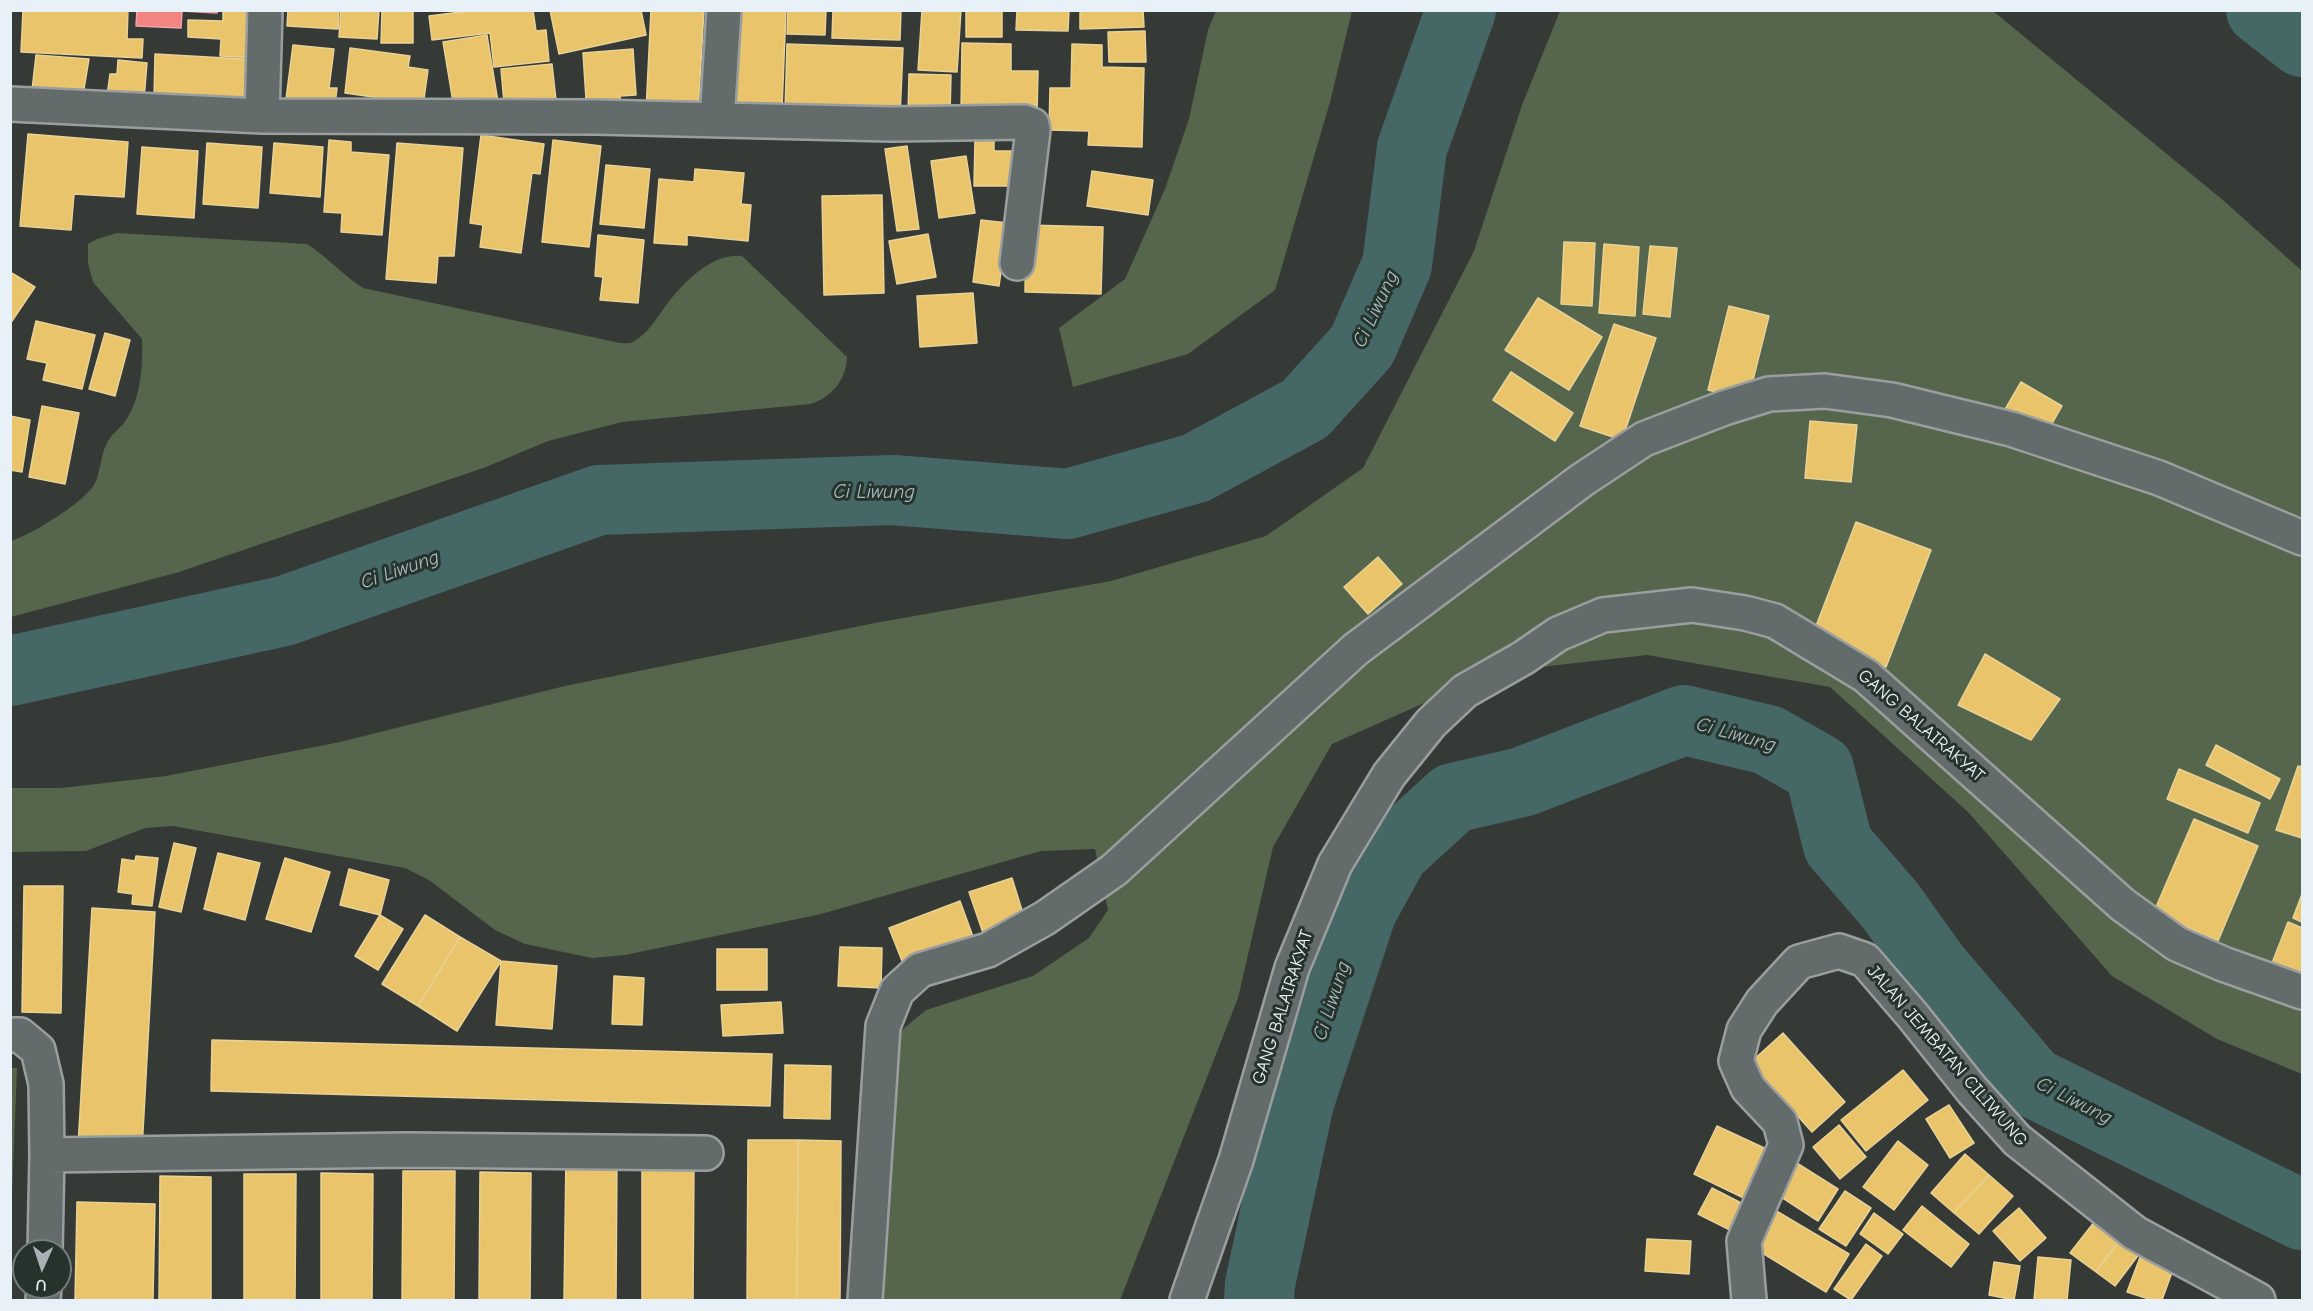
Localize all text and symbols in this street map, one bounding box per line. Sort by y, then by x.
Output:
water label: Ci Liwung [1348,267,1404,351]
water label: Ci Liwung [833,480,915,504]
water label: Ci Liwung [357,545,443,595]
street label: GANG BALAIRAKYAT [1853,665,1989,787]
water label: Ci Liwung [1693,712,1779,758]
street label: GANG BALAIRAKYAT [1248,927,1318,1087]
water label: Ci Liwung [1308,958,1356,1044]
street label: JALAN JEMBATAN CILIWUNG [1862,961,2032,1151]
water label: Ci Liwung [2032,1072,2116,1130]
north arrow [12,1239,72,1299]
text: U [35,1276,47,1294]

